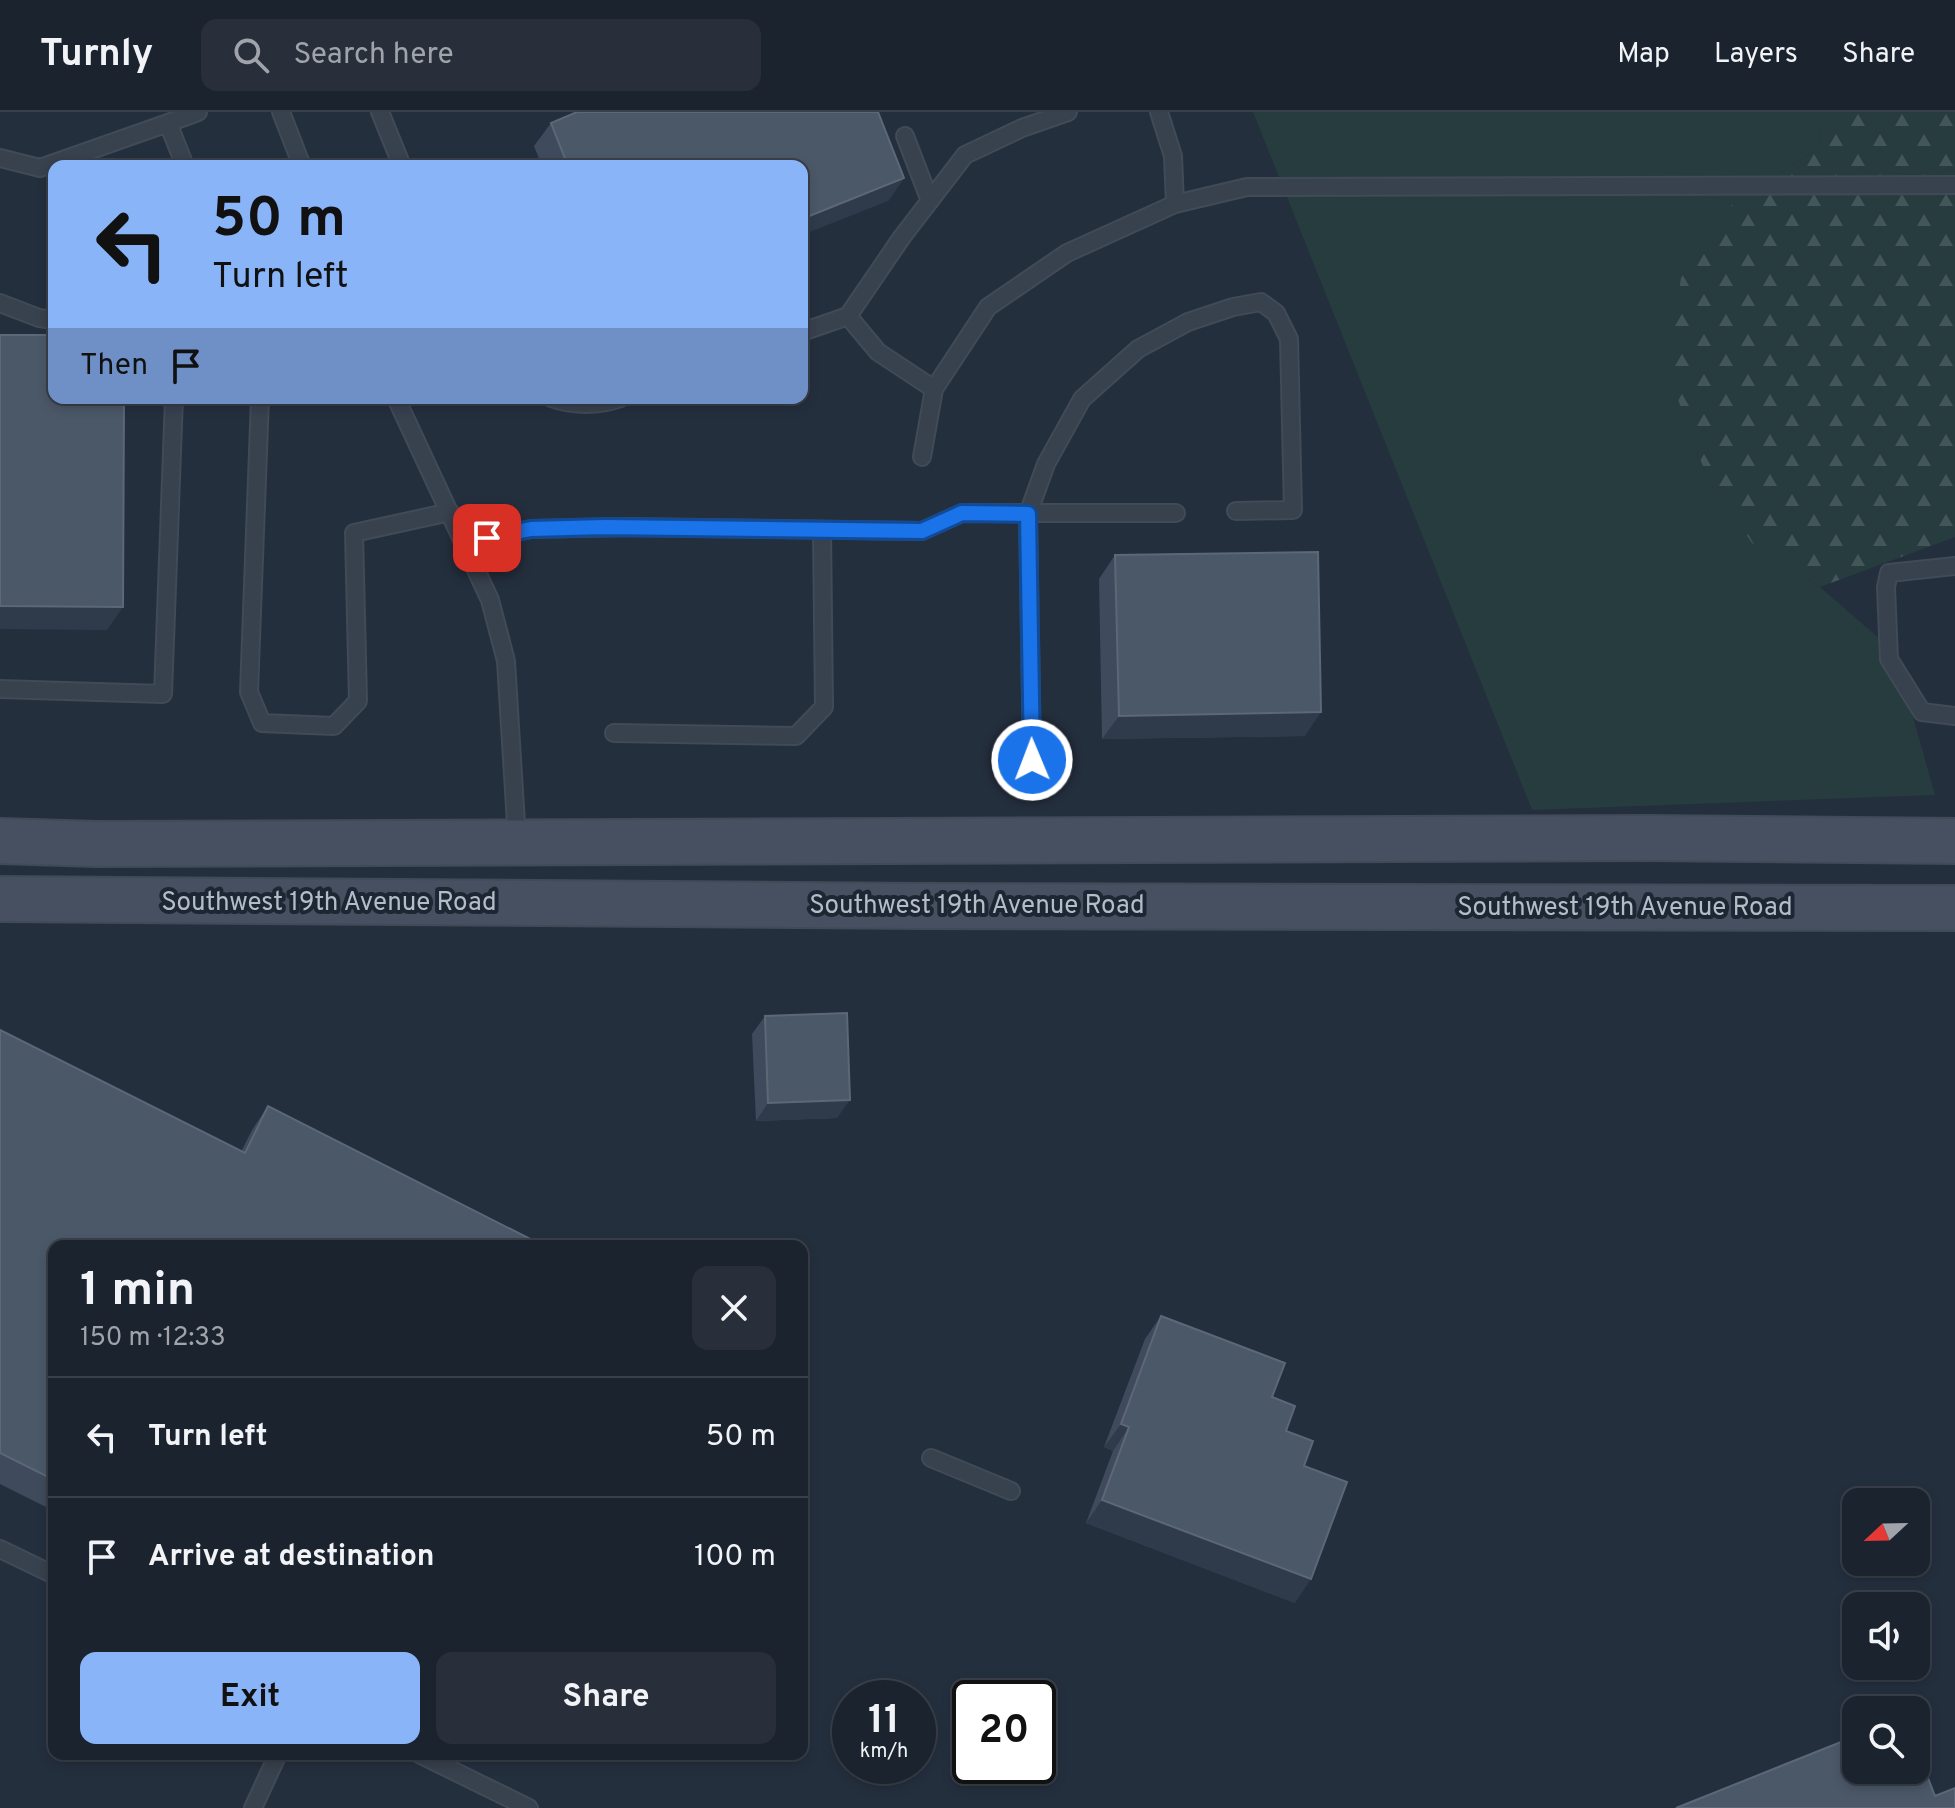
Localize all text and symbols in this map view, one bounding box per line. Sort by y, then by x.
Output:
search box [201,19,761,91]
text: Turnly [40,31,153,80]
icon: search [229,33,273,77]
text: Search here [293,37,454,74]
text: Map [1617,37,1670,73]
text: Layers [1714,37,1798,73]
text: Share [1842,37,1915,73]
text: 50 m [212,186,346,256]
icon: left [80,192,184,296]
text: Turn left [212,255,349,301]
icon: arrive [164,344,208,388]
text: Then [80,348,148,385]
pin [453,504,521,572]
icon: arrive [465,516,509,560]
position arrow [990,718,1074,802]
street label: Southwest 19th Avenue Road [161,887,497,920]
street label: Southwest 19th Avenue Road [809,890,1145,923]
street label: Southwest 19th Avenue Road [1457,892,1793,925]
text: 1 min [80,1262,195,1322]
button: close [692,1266,776,1350]
text: 150 m · 12:33 [80,1322,226,1355]
icon: left [80,1415,124,1459]
text: Turn left [148,1419,268,1456]
text: 50 m [706,1419,776,1456]
north arrow [1842,1488,1930,1576]
map controls [1842,1488,1930,1784]
icon: arrive [80,1535,124,1579]
text: Arrive at destination [148,1539,434,1576]
text: 100 m [694,1539,776,1576]
button: sound [1842,1592,1930,1680]
button: Exit [80,1652,420,1744]
button: Share [436,1652,776,1744]
speed limit sign: 20 [952,1680,1056,1784]
button: search [1842,1696,1930,1784]
text: 11 [868,1697,900,1747]
text: km/h [860,1739,908,1765]

